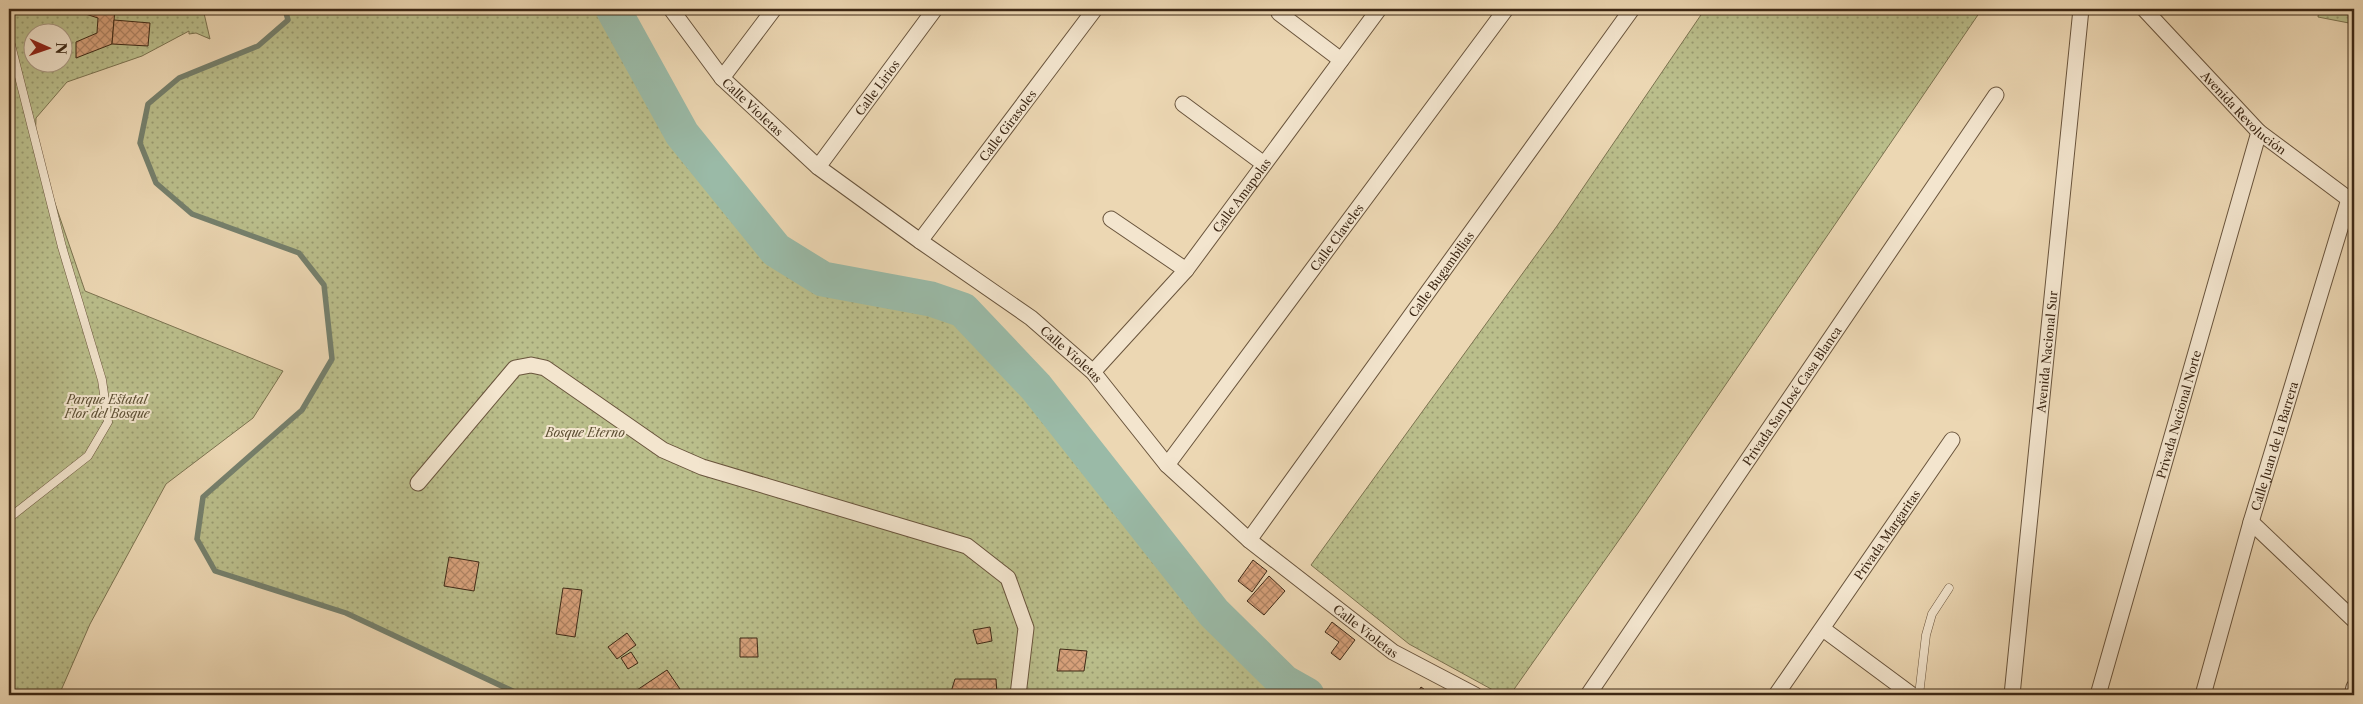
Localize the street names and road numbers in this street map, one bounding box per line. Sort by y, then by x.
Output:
street label: Calle Lirios [851,57,902,118]
street label: Avenida Revolución [2197,67,2290,158]
street label: Calle Violetas [719,75,787,139]
street label: Calle Girasoles [976,87,1039,164]
street label: Calle Amapolas [1209,155,1274,235]
street label: Calle Claveles [1307,201,1366,274]
street label: Calle Bugambilias [1405,228,1477,320]
street label: Avenida Nacional Sur [2033,290,2060,414]
street label: Calle Violetas [1037,322,1106,385]
street label: Privada San José Casa Blanca [1739,323,1845,468]
street label: Privada Nacional Norte [2153,348,2204,480]
street label: Calle Juan de la Barrera [2247,379,2301,512]
street label: Privada Margaritas [1850,487,1923,583]
street label: Calle Violetas [1330,601,1401,661]

